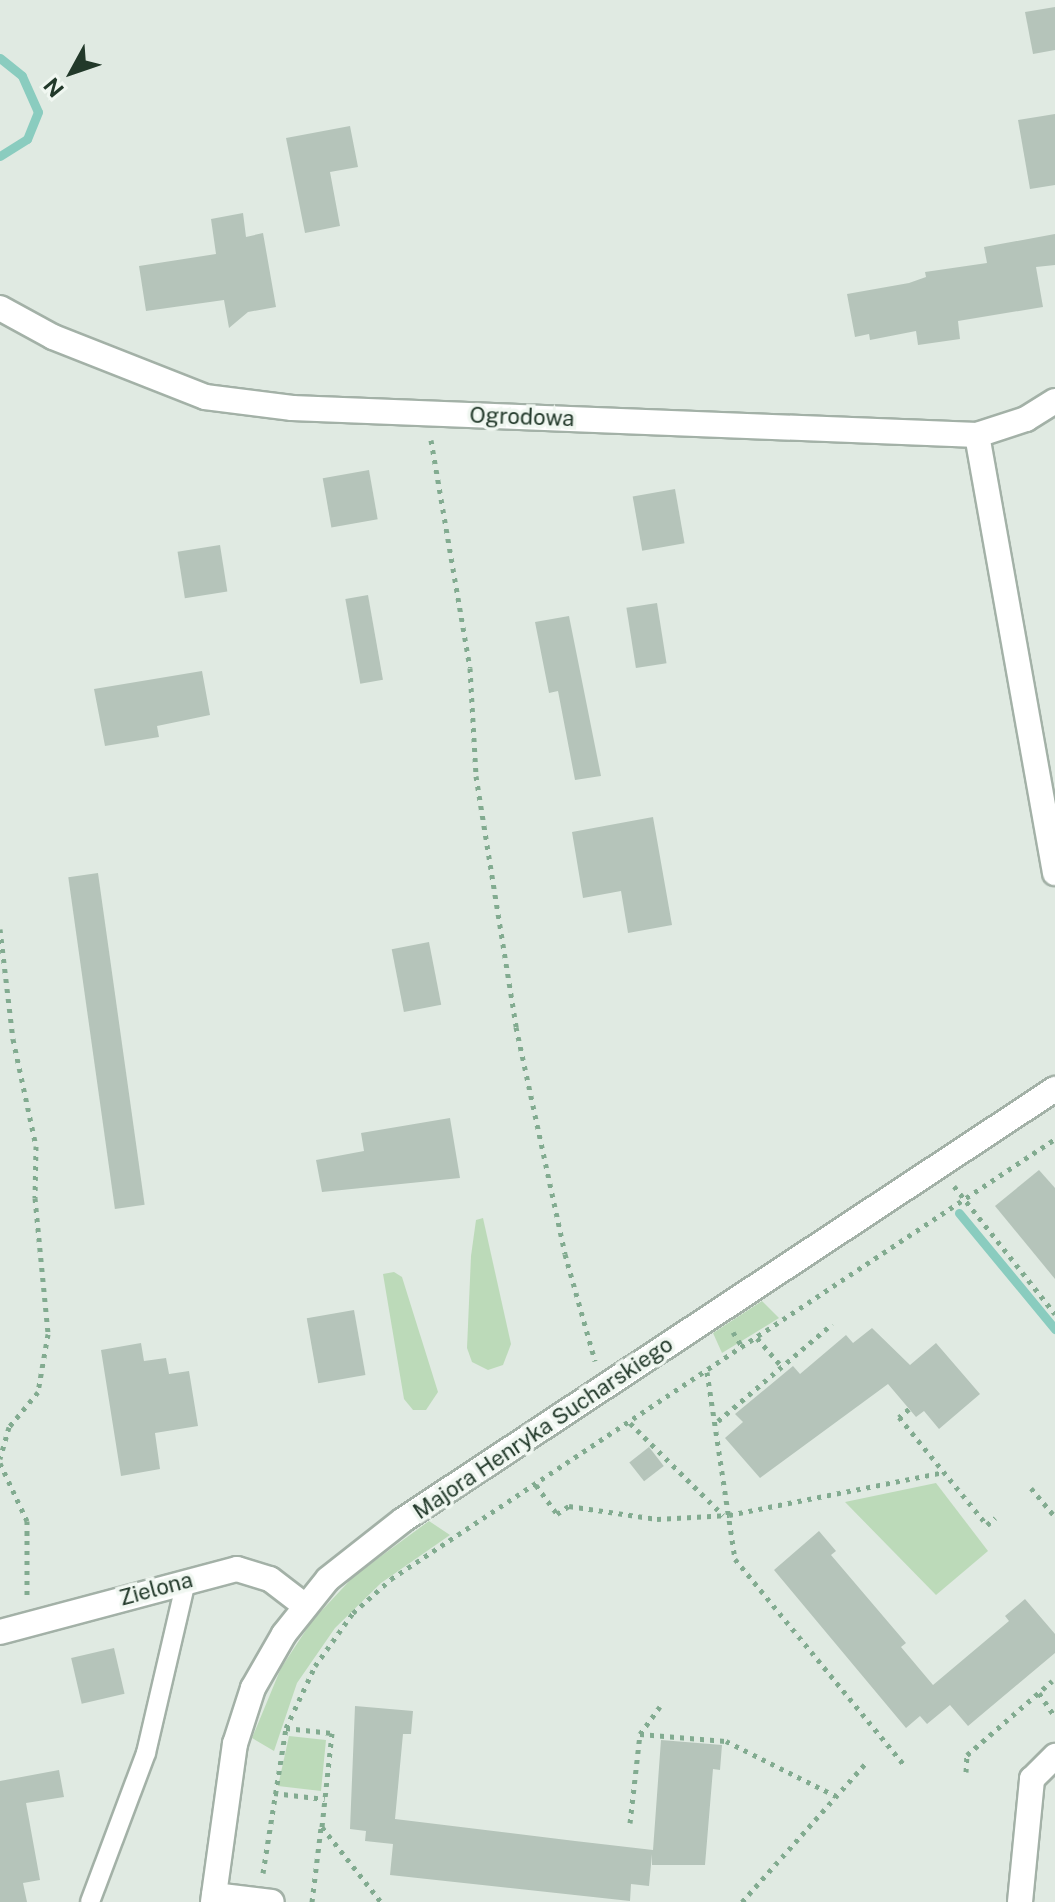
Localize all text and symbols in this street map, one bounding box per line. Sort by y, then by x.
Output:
north arrow [32,32,112,112]
text: N [38,72,69,102]
street label: Ogrodowa [469,402,575,432]
street label: Majora Henryka Sucharskiego [408,1331,678,1525]
street label: Zielona [116,1567,196,1611]

